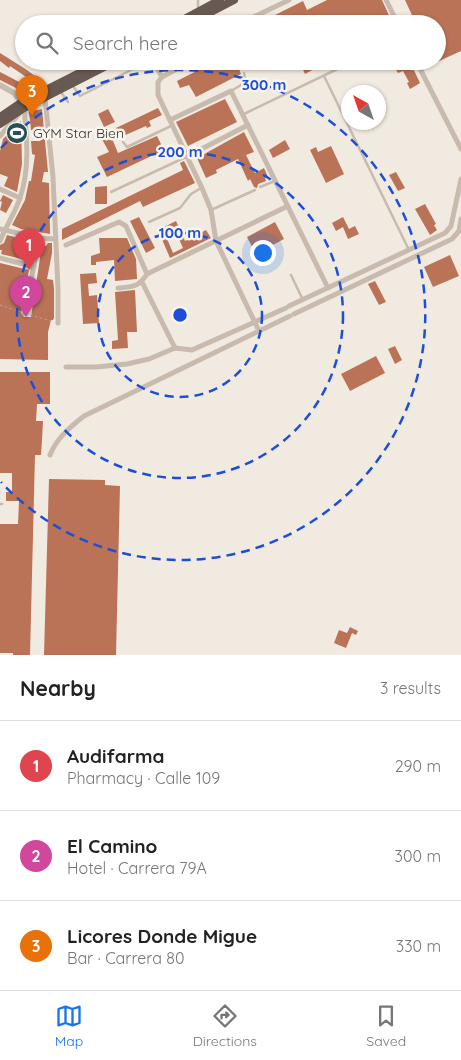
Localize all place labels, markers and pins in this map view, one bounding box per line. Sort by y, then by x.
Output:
pin: 3 [16,75,48,116]
sports icon: GYM Star Bien [5,121,29,145]
place label: GYM Star Bien [33,124,124,142]
pin: 1 [13,229,45,270]
pin: 2 [10,276,42,317]
centre of rings [171,306,189,324]

